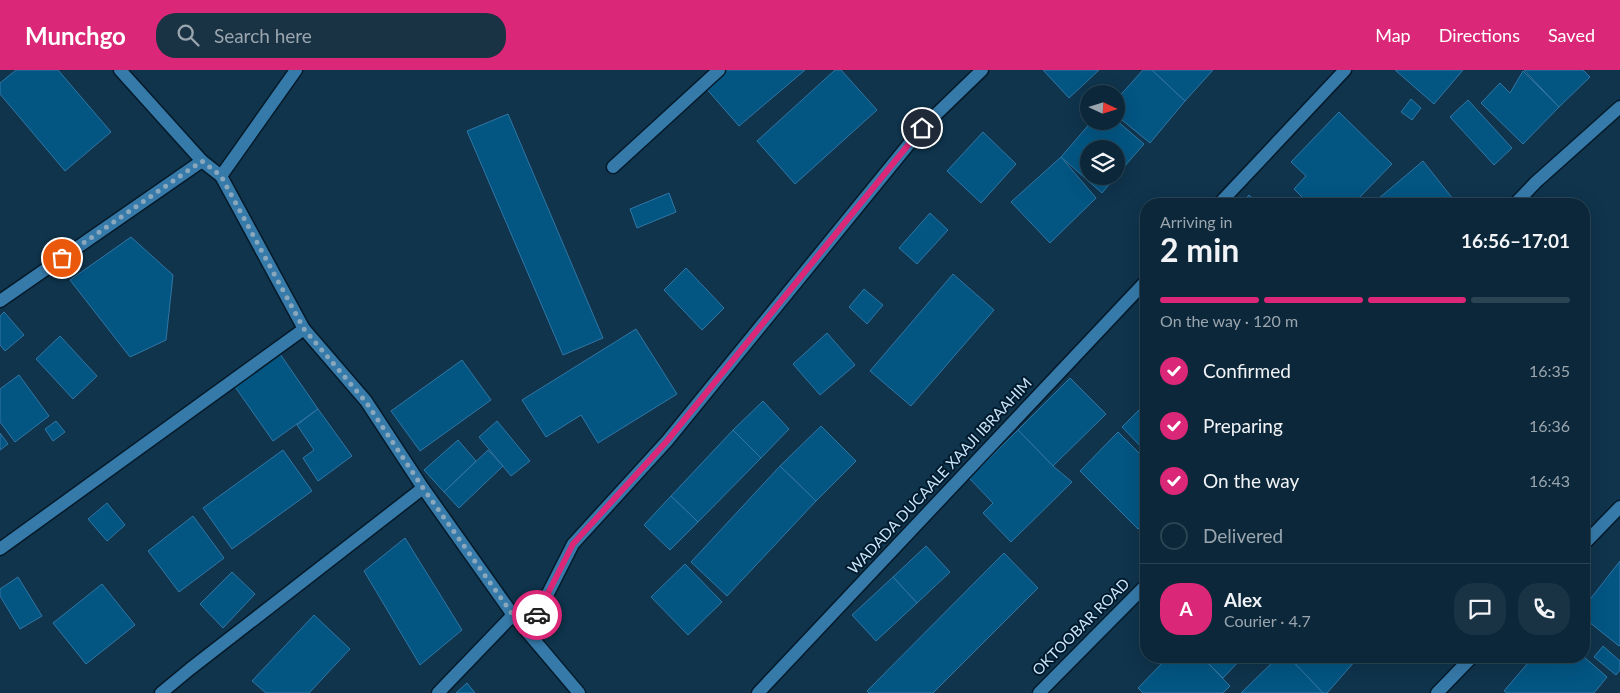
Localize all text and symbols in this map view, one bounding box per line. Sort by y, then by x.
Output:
search box [156,13,506,58]
text: Munchgo [25,21,126,50]
icon: search [174,21,202,49]
text: Search here [214,24,312,47]
text: Map [1375,24,1411,46]
text: Directions [1439,24,1520,46]
text: Saved [1548,24,1595,46]
north arrow [1080,85,1125,130]
map controls [1080,85,1125,185]
pin [901,107,943,149]
icon: home [908,114,936,142]
button: layers [1080,140,1125,185]
text: Arriving in [1160,212,1233,231]
text: 16:56–17:01 [1461,229,1570,252]
text: 2 min [1160,230,1239,269]
pin [41,237,83,279]
icon: bag [48,244,76,272]
text: On the way · 120 m [1160,311,1298,330]
icon: check [1160,357,1188,385]
text: Confirmed [1203,359,1291,382]
text: 16:35 [1529,361,1570,380]
street label: WADADA DUCAALE XAAJI IBRAAHIM [844,374,1035,577]
icon: check [1160,412,1188,440]
text: Preparing [1203,414,1283,437]
text: 16:36 [1529,416,1570,435]
icon: check [1160,467,1188,495]
text: On the way [1203,469,1299,492]
text: 16:43 [1529,471,1570,490]
text: Delivered [1203,524,1283,547]
street label: OKTOOBAR ROAD [1028,574,1133,679]
button: chat [1454,583,1506,635]
button: phone [1518,583,1570,635]
text: Alex [1224,588,1262,611]
courier [512,590,562,640]
text: A [1179,597,1193,620]
icon: car [523,601,551,629]
text: Courier · 4.7 [1224,611,1311,630]

